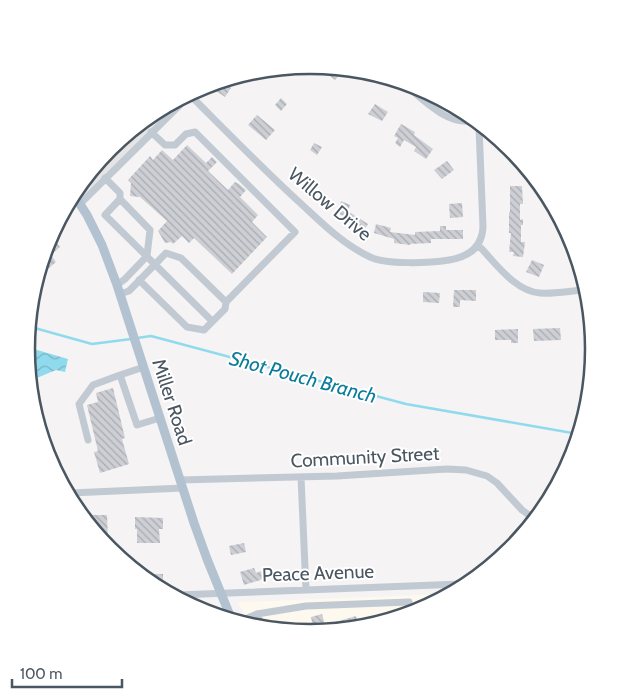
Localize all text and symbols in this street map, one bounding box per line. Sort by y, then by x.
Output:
street label: Willow Drive [284,162,377,246]
water label: Shot Pouch Branch [227,346,379,408]
street label: Miller Road [147,356,197,448]
street label: Community Street [290,442,441,472]
street label: Peace Avenue [262,560,375,586]
scale bar [12,656,122,688]
text: 100 m [20,665,62,683]

